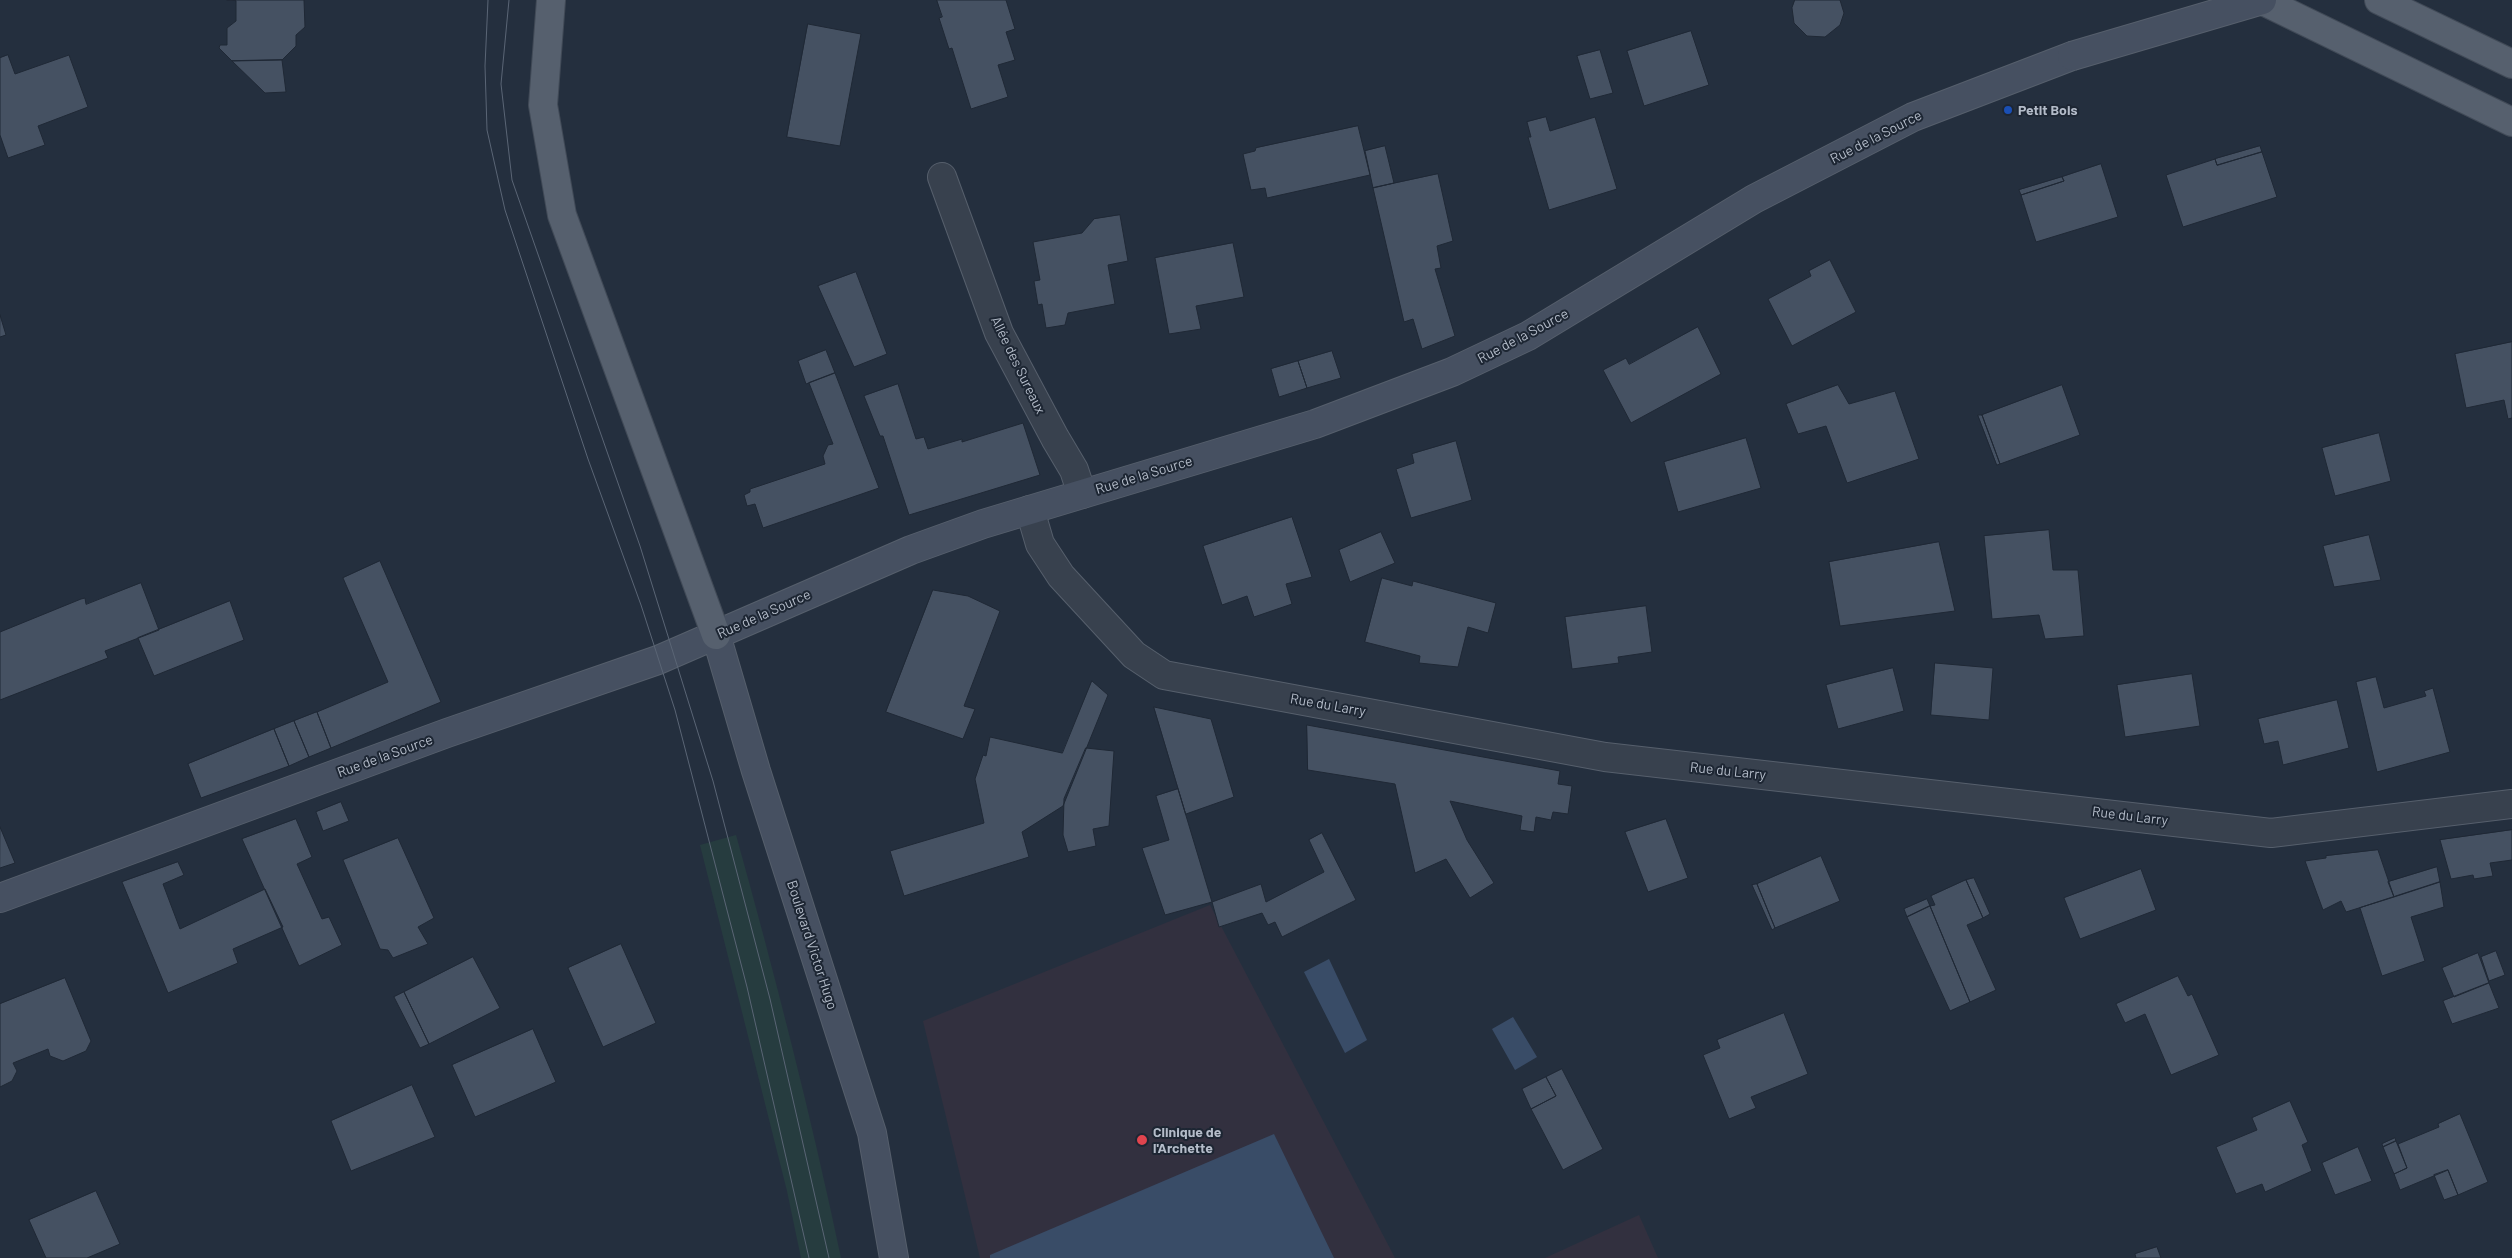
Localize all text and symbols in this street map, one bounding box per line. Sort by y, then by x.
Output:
place label: Petit Bois [2018,102,2078,118]
marker: Petit Bois [2002,104,2014,116]
street label: Rue de la Source [1827,107,1925,167]
street label: Rue de la Source [1475,305,1571,367]
street label: Allée des Sureaux [987,313,1049,417]
street label: Rue de la Source [1094,452,1194,498]
street label: Rue de la Source [715,586,813,642]
street label: Rue du Larry [1289,690,1367,720]
street label: Rue de la Source [335,731,435,781]
street label: Rue du Larry [1689,759,1767,783]
street label: Rue du Larry [2091,803,2169,829]
street label: Boulevard Victor Hugo [783,878,841,1012]
place label: Clinique de l'Archette [1153,1124,1221,1156]
marker: Clinique de l'Archette [1135,1133,1149,1147]

